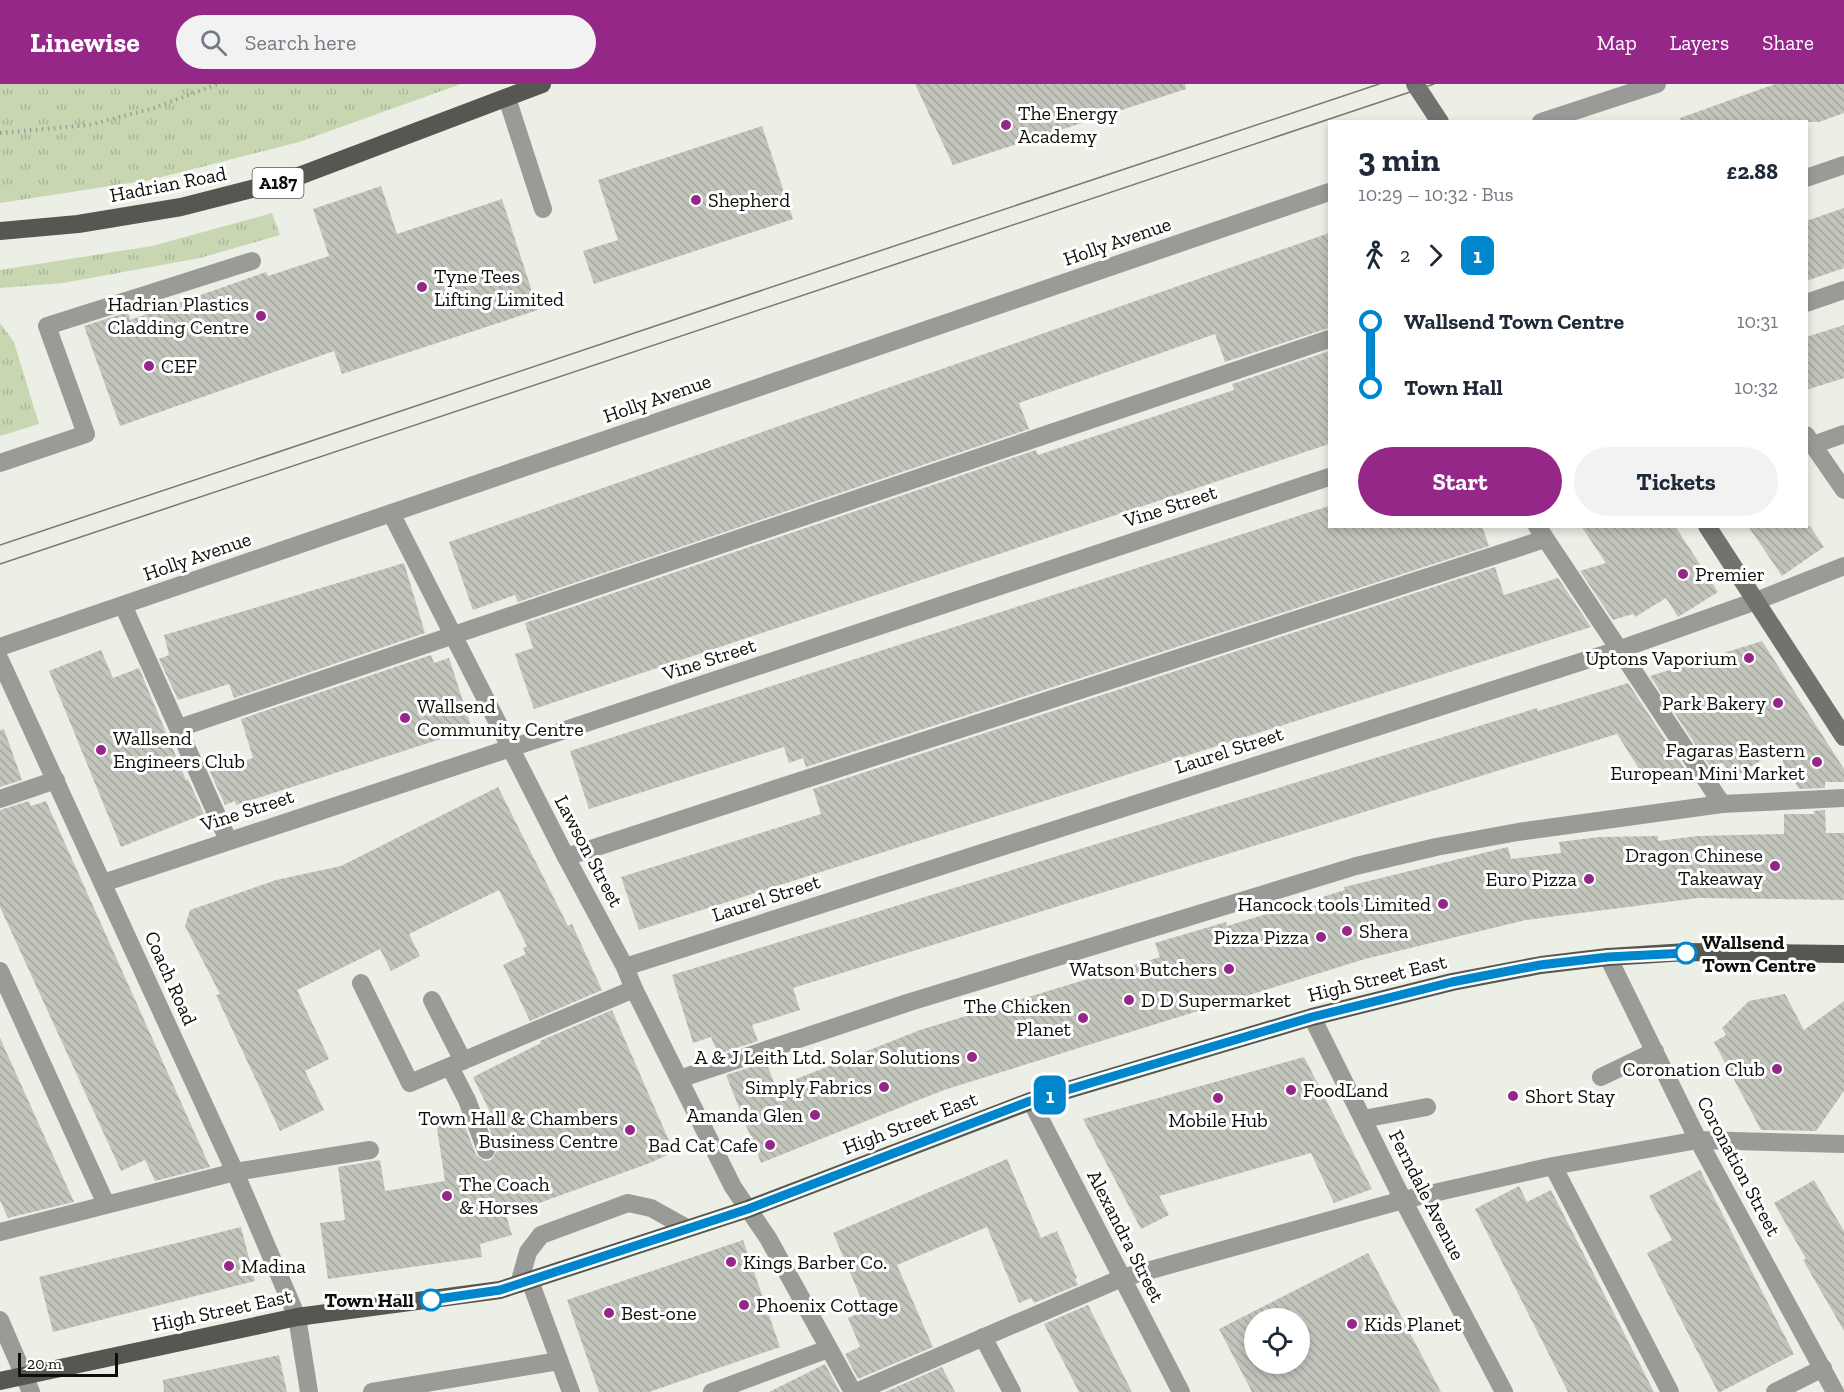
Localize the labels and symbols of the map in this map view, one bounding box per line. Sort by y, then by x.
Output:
place label: The Energy Academy [1018,101,1119,148]
marker: The Energy Academy [999,118,1013,132]
street label: Hadrian Road [108,161,228,207]
road number: A187 [252,168,304,198]
place label: Shepherd [708,188,790,212]
marker: Shepherd [689,193,703,207]
street label: Holly Avenue [1060,211,1174,271]
place label: Tyne Tees Lifting Limited [434,264,564,311]
marker: Tyne Tees Lifting Limited [415,280,429,294]
place label: Hadrian Plastics Cladding Centre [108,292,249,339]
marker: Hadrian Plastics Cladding Centre [254,309,268,323]
place label: CEF [161,354,197,378]
marker: CEF [142,359,156,373]
street label: Holly Avenue [600,368,714,428]
street label: Vine Street [1120,480,1220,533]
street label: Holly Avenue [140,526,254,586]
place label: Premier [1695,562,1765,586]
marker: Premier [1676,567,1690,581]
street label: Vine Street [659,633,759,686]
place label: Uptons Vaporium [1585,646,1738,670]
marker: Uptons Vaporium [1742,651,1756,665]
place label: Park Bakery [1662,691,1767,715]
place label: Wallsend Community Centre [417,694,584,741]
marker: Park Bakery [1771,696,1785,710]
marker: Wallsend Community Centre [398,711,412,725]
street label: Laurel Street [1172,721,1287,779]
place label: Wallsend Engineers Club [113,726,245,773]
place label: Fagaras Eastern European Mini Market [1610,738,1806,785]
marker: Wallsend Engineers Club [94,743,108,757]
marker: Fagaras Eastern European Mini Market [1810,755,1824,769]
street label: Vine Street [197,784,297,837]
street label: Lawson Street [550,791,629,911]
place label: Dragon Chinese Takeaway [1625,843,1764,890]
marker: Dragon Chinese Takeaway [1768,859,1782,873]
place label: Euro Pizza [1486,867,1577,891]
street label: Laurel Street [709,869,824,927]
marker: Euro Pizza [1582,872,1596,886]
place label: Hancock tools Limited [1238,892,1431,916]
marker: Hancock tools Limited [1436,897,1450,911]
place label: Shera [1359,919,1409,943]
marker: Shera [1340,924,1354,938]
place label: Pizza Pizza [1214,925,1309,949]
street label: Coach Road [140,927,202,1029]
marker: Pizza Pizza [1314,930,1328,944]
place label: Wallsend Town Centre [1702,930,1816,977]
marker: Wallsend Town Centre [1675,942,1697,964]
street label: High Street East [1305,949,1449,1007]
place label: Watson Butchers [1069,957,1217,981]
marker: Watson Butchers [1222,962,1236,976]
place label: D D Supermarket [1141,988,1292,1012]
marker: D D Supermarket [1122,993,1136,1007]
place label: The Chicken Planet [964,994,1072,1041]
marker: The Chicken Planet [1076,1011,1090,1025]
place label: A & J Leith Ltd. Solar Solutions [694,1045,960,1069]
marker: A & J Leith Ltd. Solar Solutions [965,1050,979,1064]
place label: Coronation Club [1623,1057,1765,1081]
marker: Coronation Club [1770,1062,1784,1076]
place label: Simply Fabrics [745,1075,872,1099]
line badge: 1 [1030,1076,1070,1114]
place label: FoodLand [1303,1078,1388,1102]
marker: Simply Fabrics [877,1080,891,1094]
marker: FoodLand [1284,1083,1298,1097]
place label: Short Stay [1525,1084,1616,1108]
street label: High Street East [839,1086,981,1160]
marker: Short Stay [1506,1089,1520,1103]
marker: Mobile Hub [1211,1091,1225,1105]
street label: Coronation Street [1692,1092,1786,1241]
place label: Amanda Glen [686,1103,804,1127]
place label: Town Hall & Chambers Business Centre [418,1106,618,1153]
marker: Amanda Glen [808,1108,822,1122]
place label: Mobile Hub [1168,1108,1268,1132]
marker: Town Hall & Chambers Business Centre [623,1123,637,1137]
street label: Ferndale Avenue [1384,1126,1470,1264]
place label: Bad Cat Cafe [648,1133,758,1157]
marker: Bad Cat Cafe [763,1138,777,1152]
street label: Alexandra Street [1082,1166,1170,1307]
place label: The Coach & Horses [459,1172,551,1219]
marker: The Coach & Horses [440,1189,454,1203]
place label: Kings Barber Co. [743,1250,887,1274]
place label: Madina [241,1254,306,1278]
marker: Kings Barber Co. [724,1255,738,1269]
marker: Madina [222,1259,236,1273]
street label: High Street East [150,1283,295,1337]
place label: Town Hall [324,1288,414,1312]
marker: Town Hall [420,1289,442,1311]
place label: Phoenix Cottage [756,1293,898,1317]
marker: Phoenix Cottage [737,1298,751,1312]
place label: Best-one [621,1301,697,1325]
marker: Best-one [602,1306,616,1320]
place label: Kids Planet [1364,1312,1462,1336]
marker: Kids Planet [1345,1317,1359,1331]
scale bar [18,1350,118,1378]

